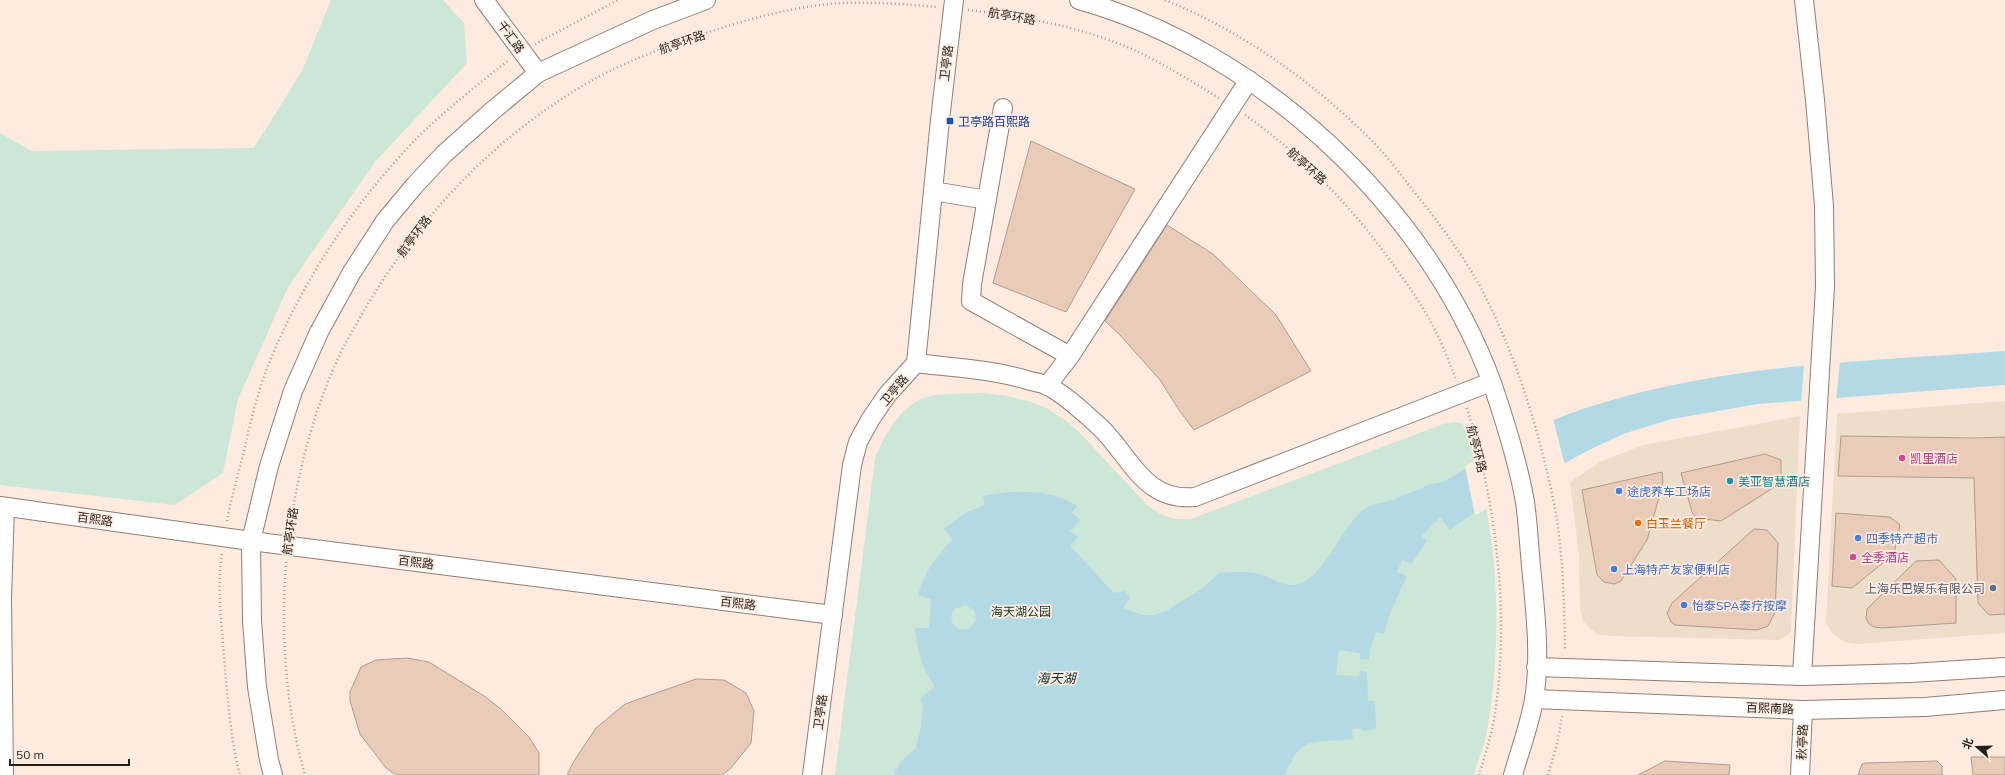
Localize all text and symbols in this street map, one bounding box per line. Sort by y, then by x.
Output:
street label: 航亭环路 [987,4,1037,28]
street label: 千汇路 [494,18,528,56]
street label: 航亭环路 [657,27,707,57]
street label: 卫亭路 [936,44,956,82]
place label: 卫亭路百熙路 [958,114,1030,129]
marker: 卫亭路百熙路 [945,116,955,126]
street label: 航亭环路 [1284,144,1330,188]
street label: 航亭环路 [394,212,434,260]
street label: 卫亭路 [877,371,911,409]
street label: 航亭环路 [1464,424,1490,474]
place label: 凯里酒店 [1910,451,1958,466]
marker: 凯里酒店 [1897,453,1907,463]
place label: 美亚智慧酒店 [1738,474,1810,489]
marker: 美亚智慧酒店 [1725,476,1735,486]
place label: 途虎养车工场店 [1627,484,1711,499]
marker: 途虎养车工场店 [1614,486,1624,496]
street label: 航亭环路 [279,506,301,556]
street label: 百熙路 [76,509,114,529]
place label: 白玉兰餐厅 [1646,516,1706,531]
marker: 白玉兰餐厅 [1633,518,1643,528]
place label: 四季特产超市 [1866,531,1938,546]
marker: 四季特产超市 [1853,533,1863,543]
place label: 全季酒店 [1861,550,1909,565]
street label: 百熙路 [397,552,435,572]
marker: 全季酒店 [1848,552,1858,562]
place label: 上海特产友家便利店 [1622,562,1730,577]
marker: 上海特产友家便利店 [1609,564,1619,574]
place label: 上海乐巴娱乐有限公司 [1865,581,1985,596]
marker: 上海乐巴娱乐有限公司 [1988,583,1998,593]
street label: 百熙路 [719,593,757,613]
place label: 怡泰SPA泰疗按摩 [1692,598,1787,613]
marker: 怡泰SPA泰疗按摩 [1679,600,1689,610]
park label: 海天湖公园 [991,604,1051,619]
water label: 海天湖 [1036,670,1077,686]
street label: 卫亭路 [810,693,830,731]
street label: 百熙南路 [1746,700,1794,716]
street label: 秋亭路 [1794,724,1810,760]
north arrow [1957,727,1997,767]
text: 北 [1959,736,1976,751]
scale bar [10,741,129,767]
text: 50 m [16,747,44,762]

